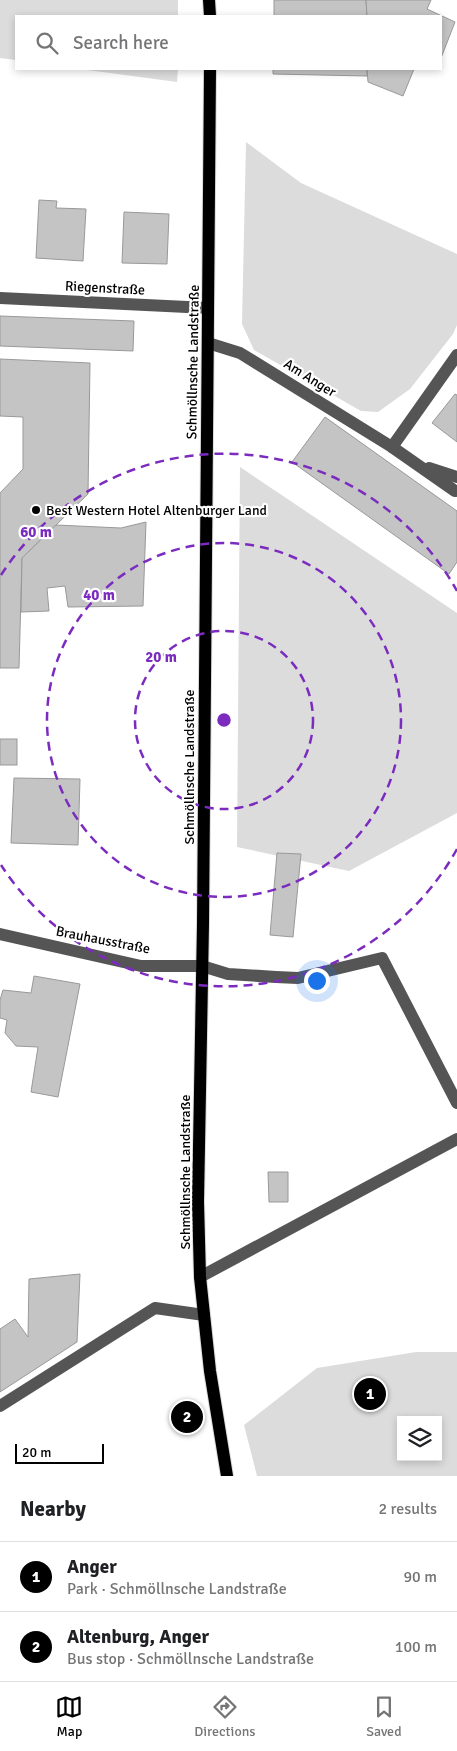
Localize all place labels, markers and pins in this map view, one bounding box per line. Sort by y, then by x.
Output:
place label: Best Western Hotel Altenburger Land [46,502,267,519]
marker: Best Western Hotel Altenburger Land [30,504,42,516]
centre of rings [215,711,233,729]
pin: 1 [354,1375,386,1413]
pin: 2 [171,1398,203,1436]

